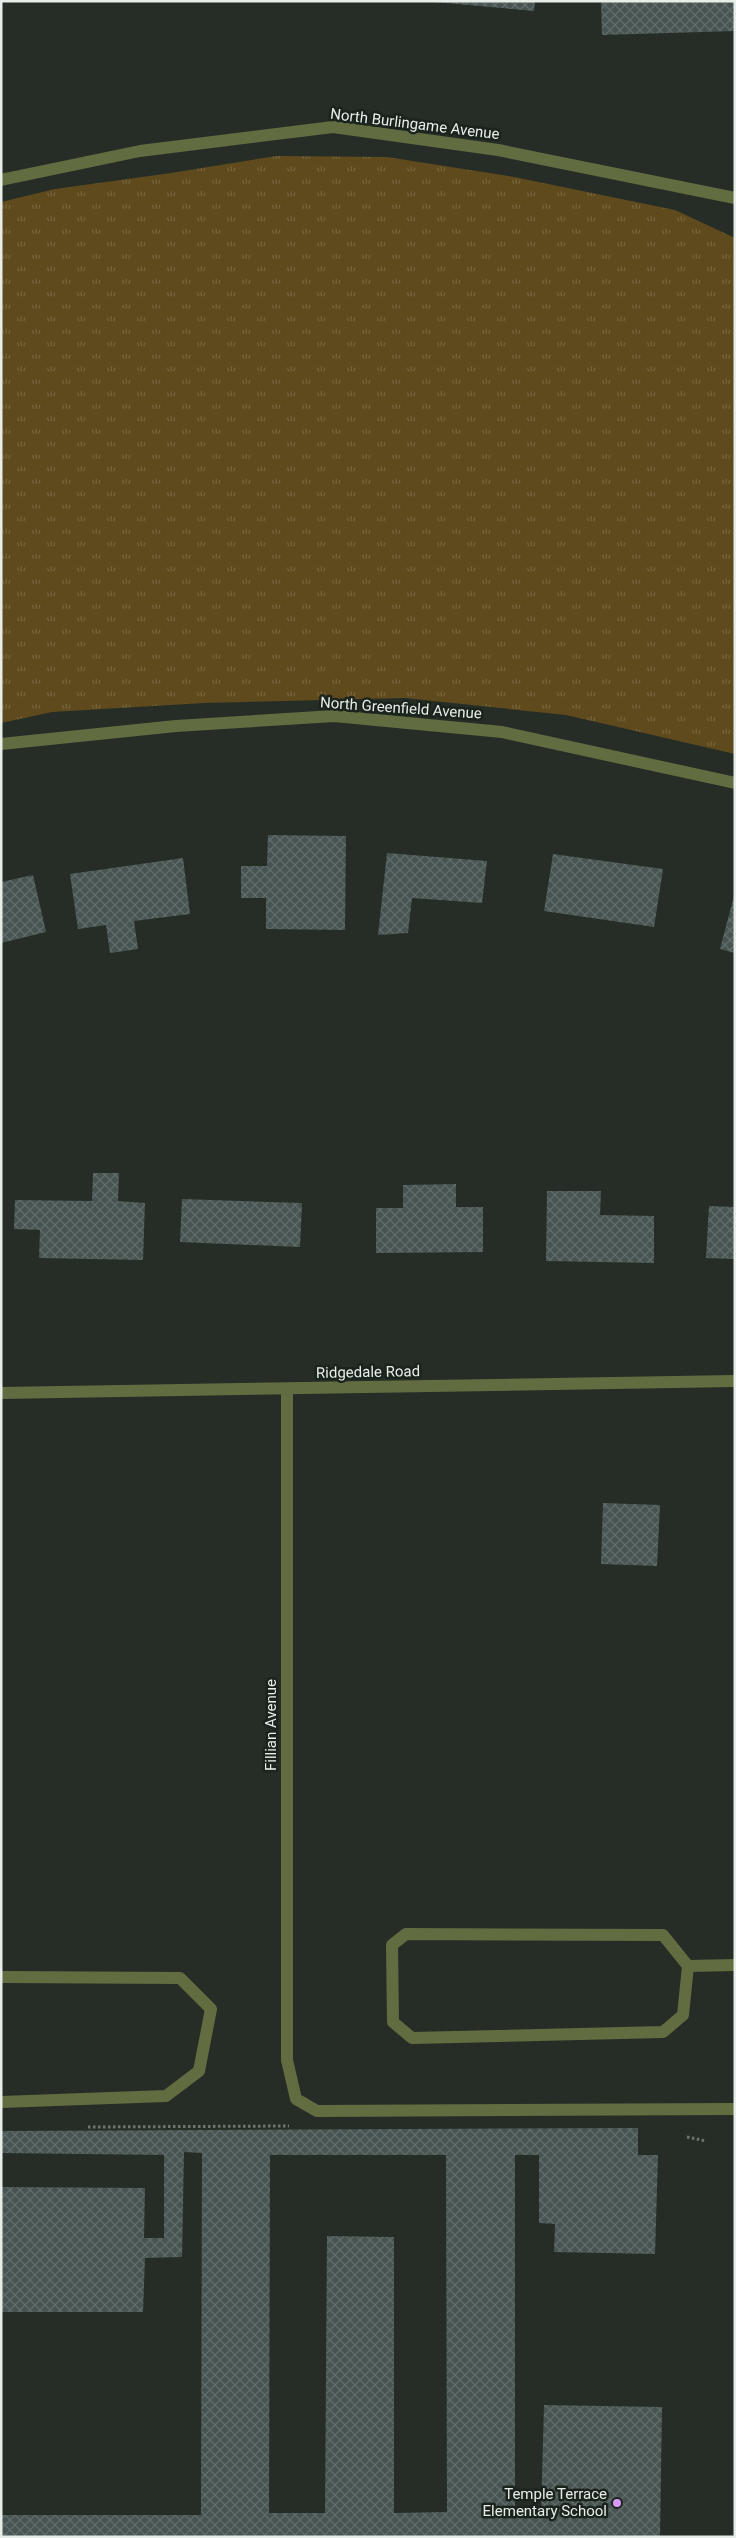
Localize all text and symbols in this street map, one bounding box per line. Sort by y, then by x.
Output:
street label: North Burlingame Avenue [329,105,501,143]
street label: North Greenfield Avenue [320,693,483,723]
street label: Ridgedale Road [316,1362,420,1382]
street label: Fillian Avenue [262,1679,280,1771]
place label: Temple Terrace Elementary School [483,2485,607,2520]
marker: Temple Terrace Elementary School [611,2497,623,2509]

